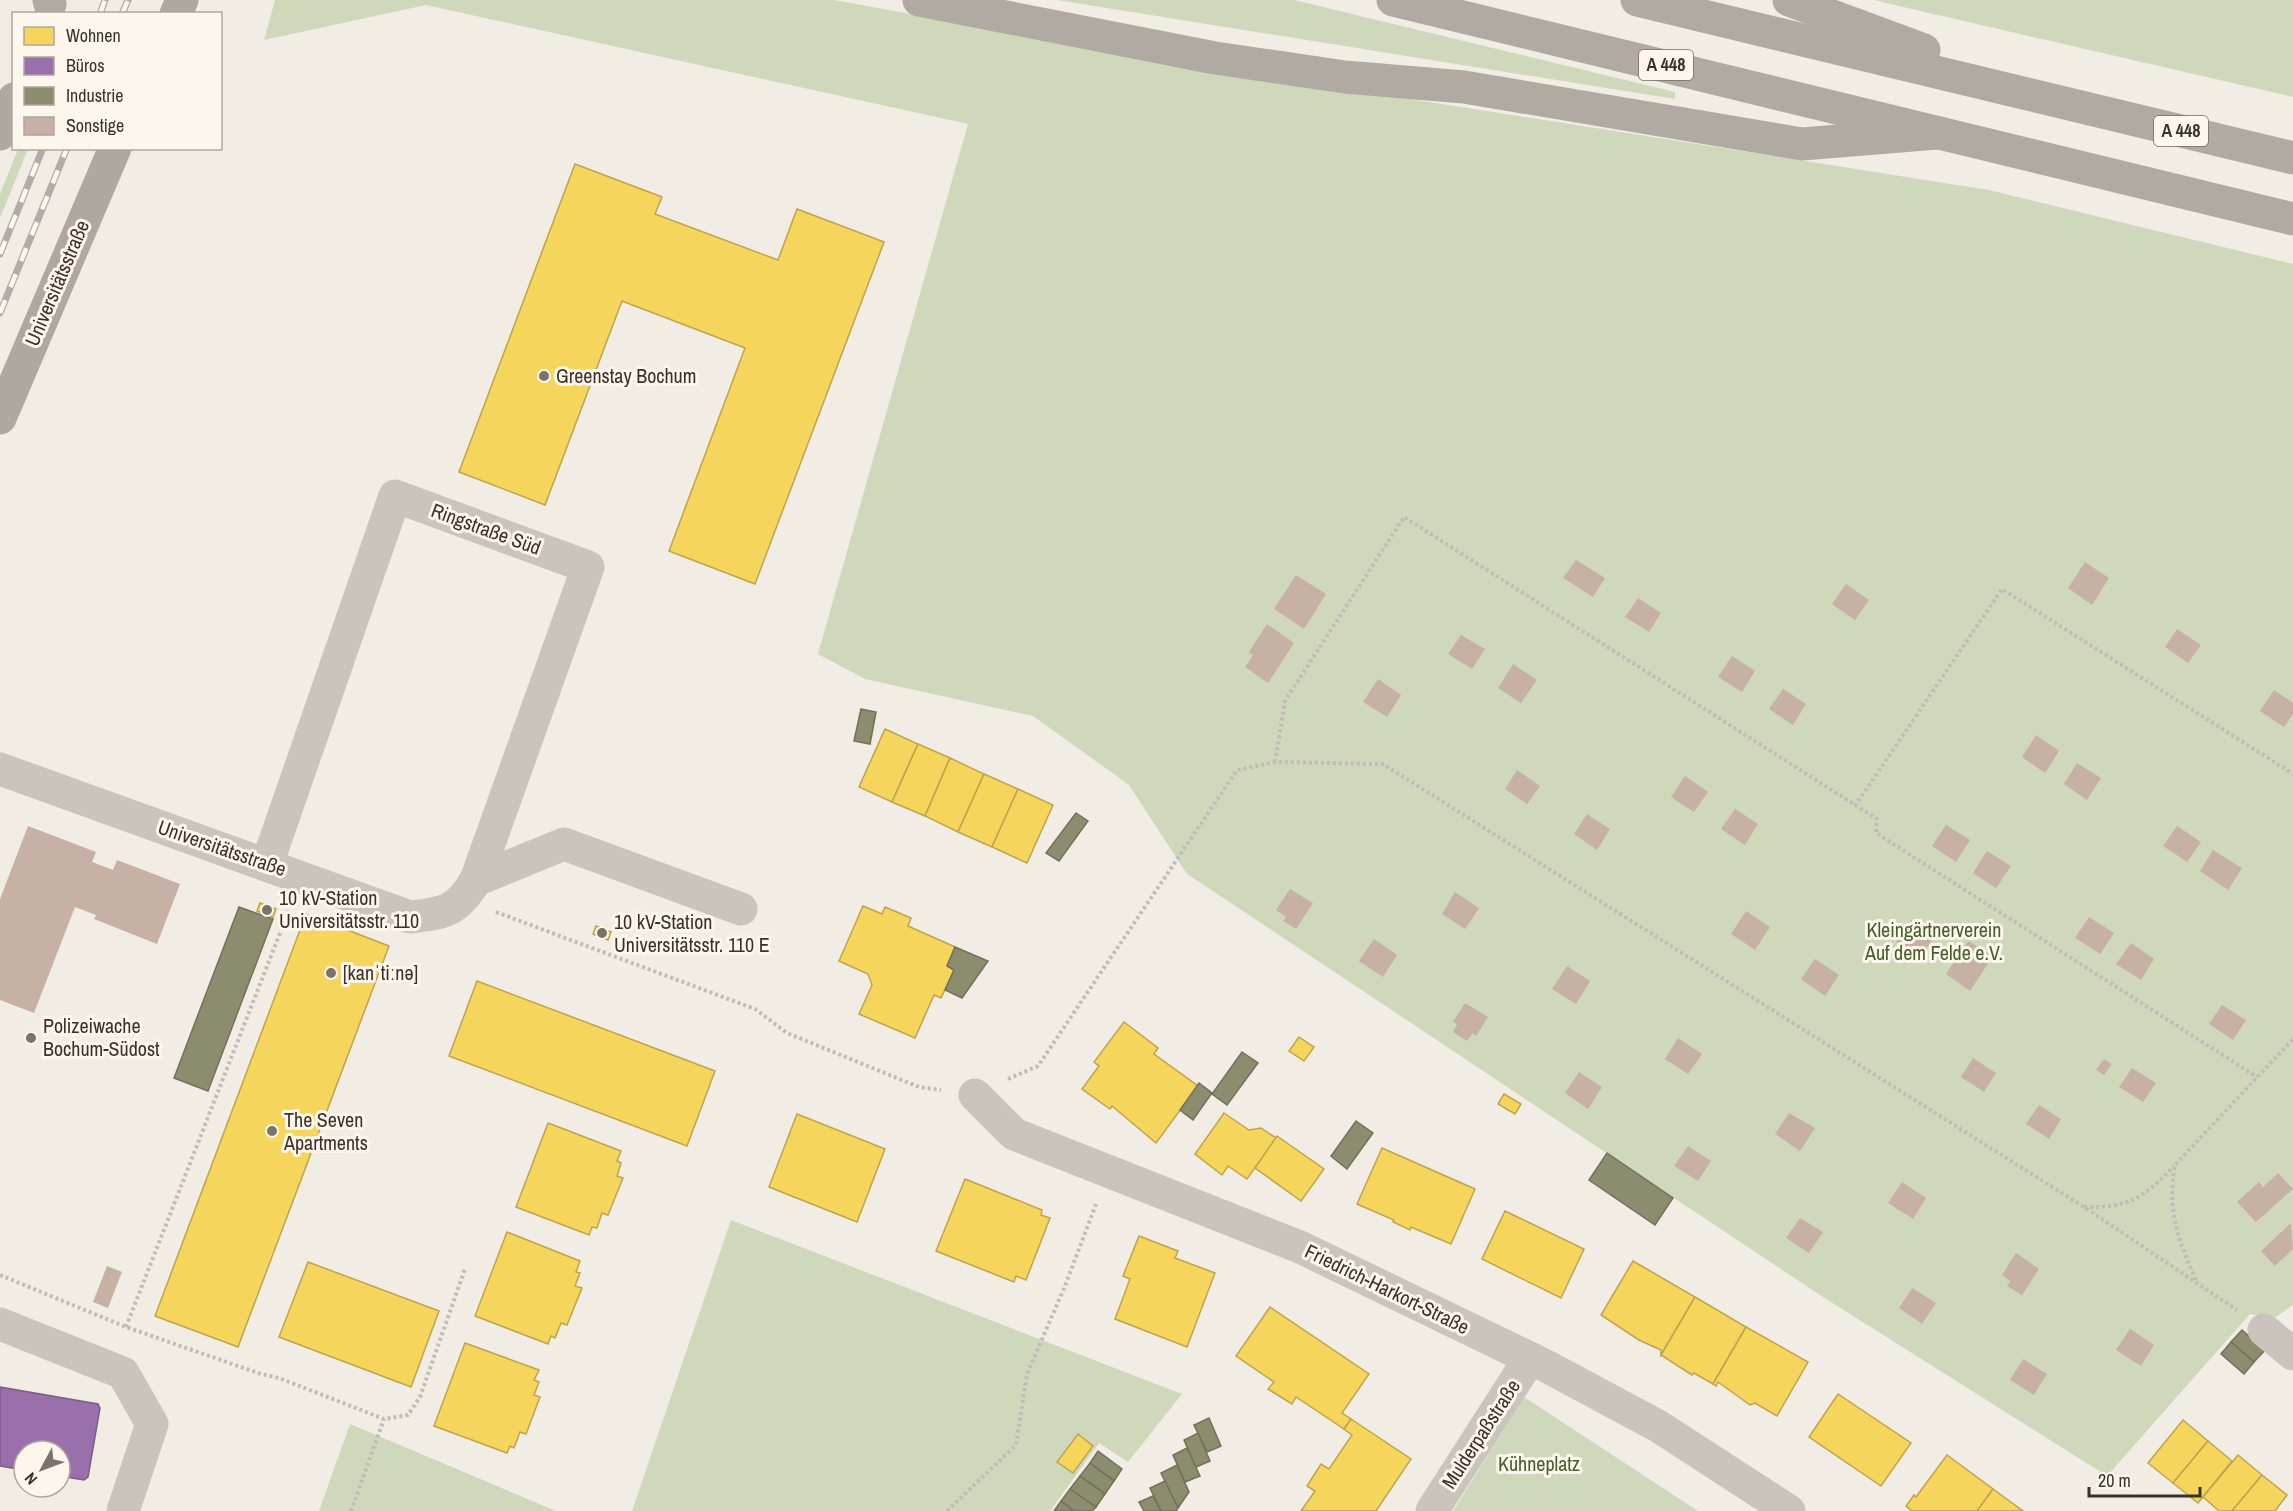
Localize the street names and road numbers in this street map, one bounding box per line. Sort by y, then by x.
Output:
road number: A 448 [1639,50,1693,80]
road number: A 448 [2154,116,2208,146]
street label: Universitätsstraße [18,216,95,350]
street label: Ringstraße Süd [428,496,545,561]
street label: Universitätsstraße [154,813,290,882]
street label: Friedrich-Harkort-Straße [1301,1237,1474,1340]
street label: Mulderpaßstraße [1435,1374,1526,1493]

